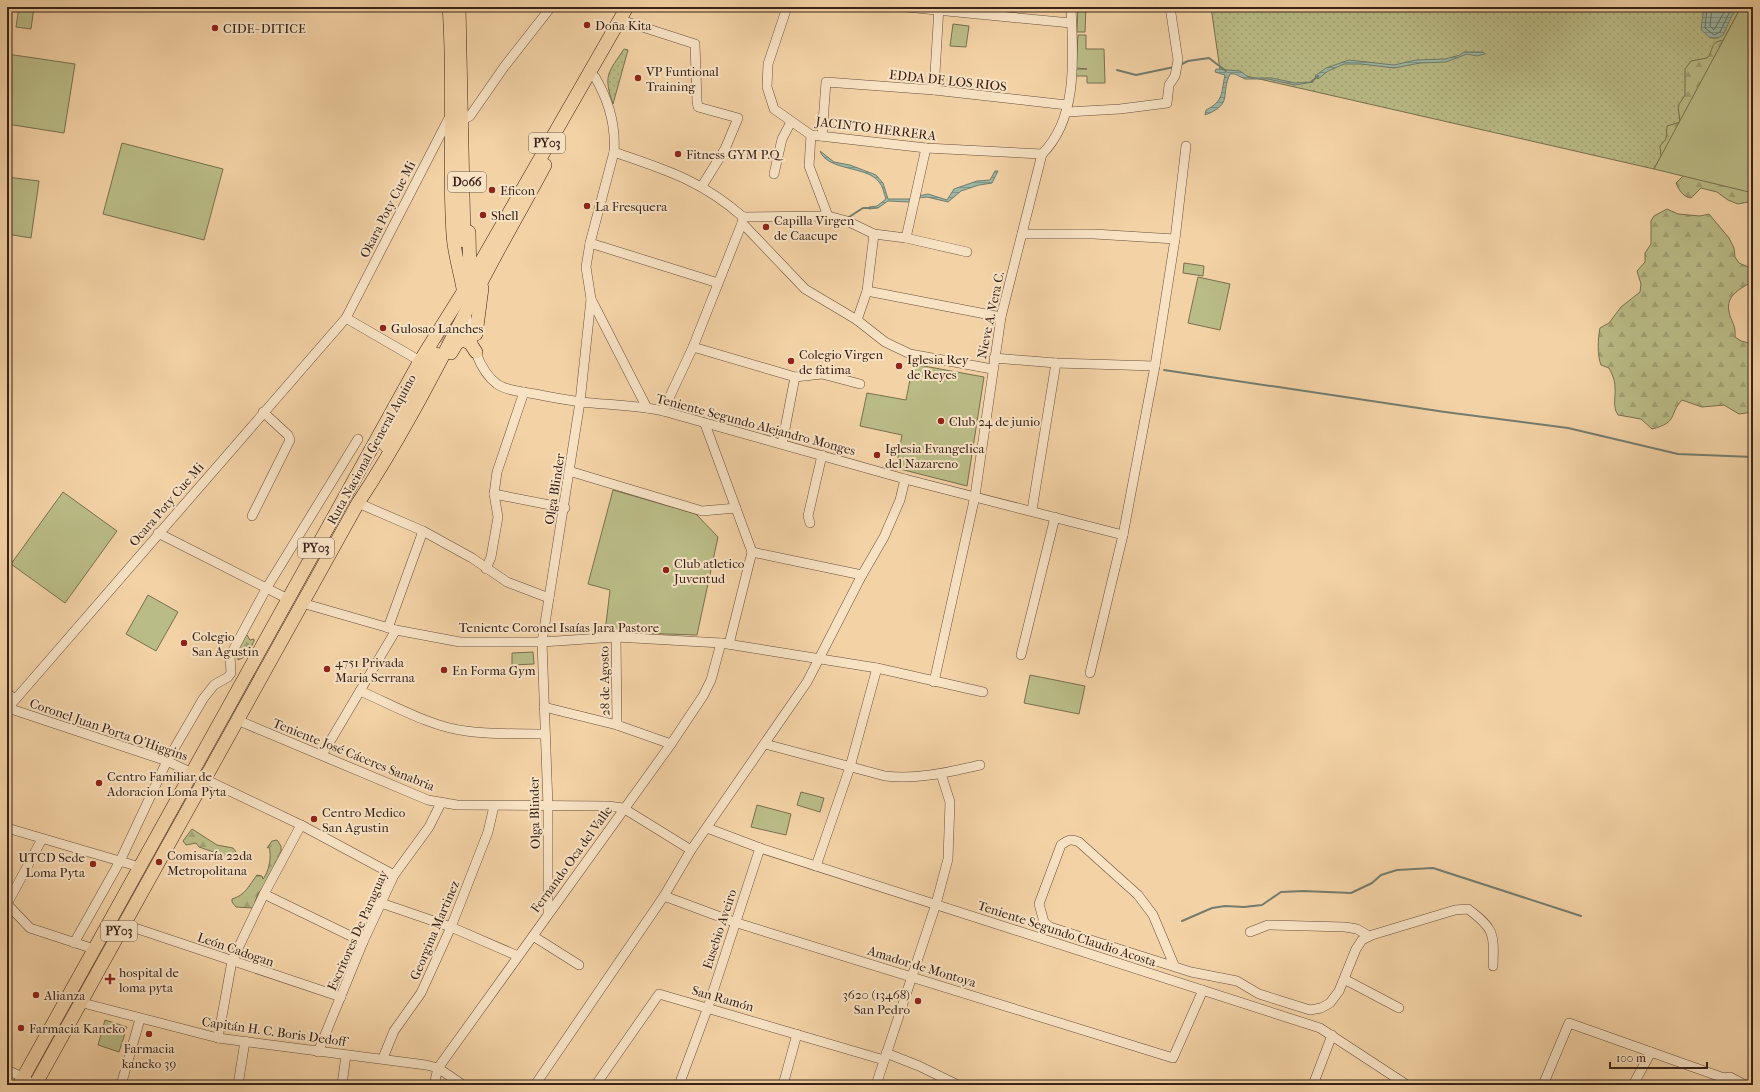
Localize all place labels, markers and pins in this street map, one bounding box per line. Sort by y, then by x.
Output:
place label: Doña Kita [595,18,653,33]
marker: Doña Kita [582,20,592,30]
place label: CIDE- DITICE [223,21,306,36]
marker: CIDE- DITICE [210,23,220,33]
place label: VP Funtional Training [645,64,719,94]
marker: VP Funtional Training [633,73,643,83]
place label: Fitness GYM P.Q [686,147,784,162]
marker: Fitness GYM P.Q [673,149,683,159]
place label: Eficon [500,183,535,198]
marker: Eficon [487,185,497,195]
place label: La Fresquera [595,199,668,214]
marker: La Fresquera [582,201,592,211]
place label: Shell [491,208,519,223]
marker: Shell [478,210,488,220]
place label: Capilla Virgen de Caacupe [774,213,855,243]
marker: Capilla Virgen de Caacupe [761,222,771,232]
place label: Gulosao Lanches [391,321,484,336]
marker: Gulosao Lanches [378,323,388,333]
place label: Colegio Virgen de fatima [799,347,883,377]
place label: Iglesia Rey de Reyes [907,352,970,382]
marker: Colegio Virgen de fatima [786,356,796,366]
marker: Iglesia Rey de Reyes [894,361,904,371]
place label: Club 24 de junio [949,414,1041,429]
marker: Club 24 de junio [936,416,946,426]
place label: Iglesia Evangelica del Nazareno [885,441,985,471]
marker: Iglesia Evangelica del Nazareno [872,450,882,460]
place label: Club atletico Juventud [673,556,745,586]
marker: Club atletico Juventud [661,565,671,575]
place label: Colegio San Agustin [192,629,259,659]
marker: Colegio San Agustin [179,638,189,648]
place label: 4751 Privada Maria Serrana [335,655,416,685]
place label: En Forma Gym [452,663,536,678]
marker: 4751 Privada Maria Serrana [322,664,332,674]
marker: En Forma Gym [439,665,449,675]
place label: Centro Familiar de Adoracion Loma Pyta [106,769,227,799]
marker: Centro Familiar de Adoracion Loma Pyta [94,778,104,788]
place label: Centro Medico San Agustin [322,805,406,835]
marker: Centro Medico San Agustin [309,814,319,824]
place label: Comisaría 22da Metropolitana [167,848,253,878]
place label: UTCD Sede Loma Pyta [18,850,86,880]
marker: Comisaría 22da Metropolitana [154,857,164,867]
marker: UTCD Sede Loma Pyta [88,859,98,869]
place label: hospital de loma pyta [118,965,179,995]
marker: hospital de loma pyta [104,973,116,985]
place label: 3620 (13468) San Pedro [843,987,910,1017]
place label: Alianza [43,988,86,1003]
marker: Alianza [31,990,41,1000]
marker: 3620 (13468) San Pedro [913,996,923,1006]
place label: Farmacia Kaneko [29,1021,126,1036]
marker: Farmacia Kaneko [16,1023,26,1033]
marker: Farmacia kaneko 39 [144,1029,154,1039]
place label: Farmacia kaneko 39 [122,1041,176,1071]

